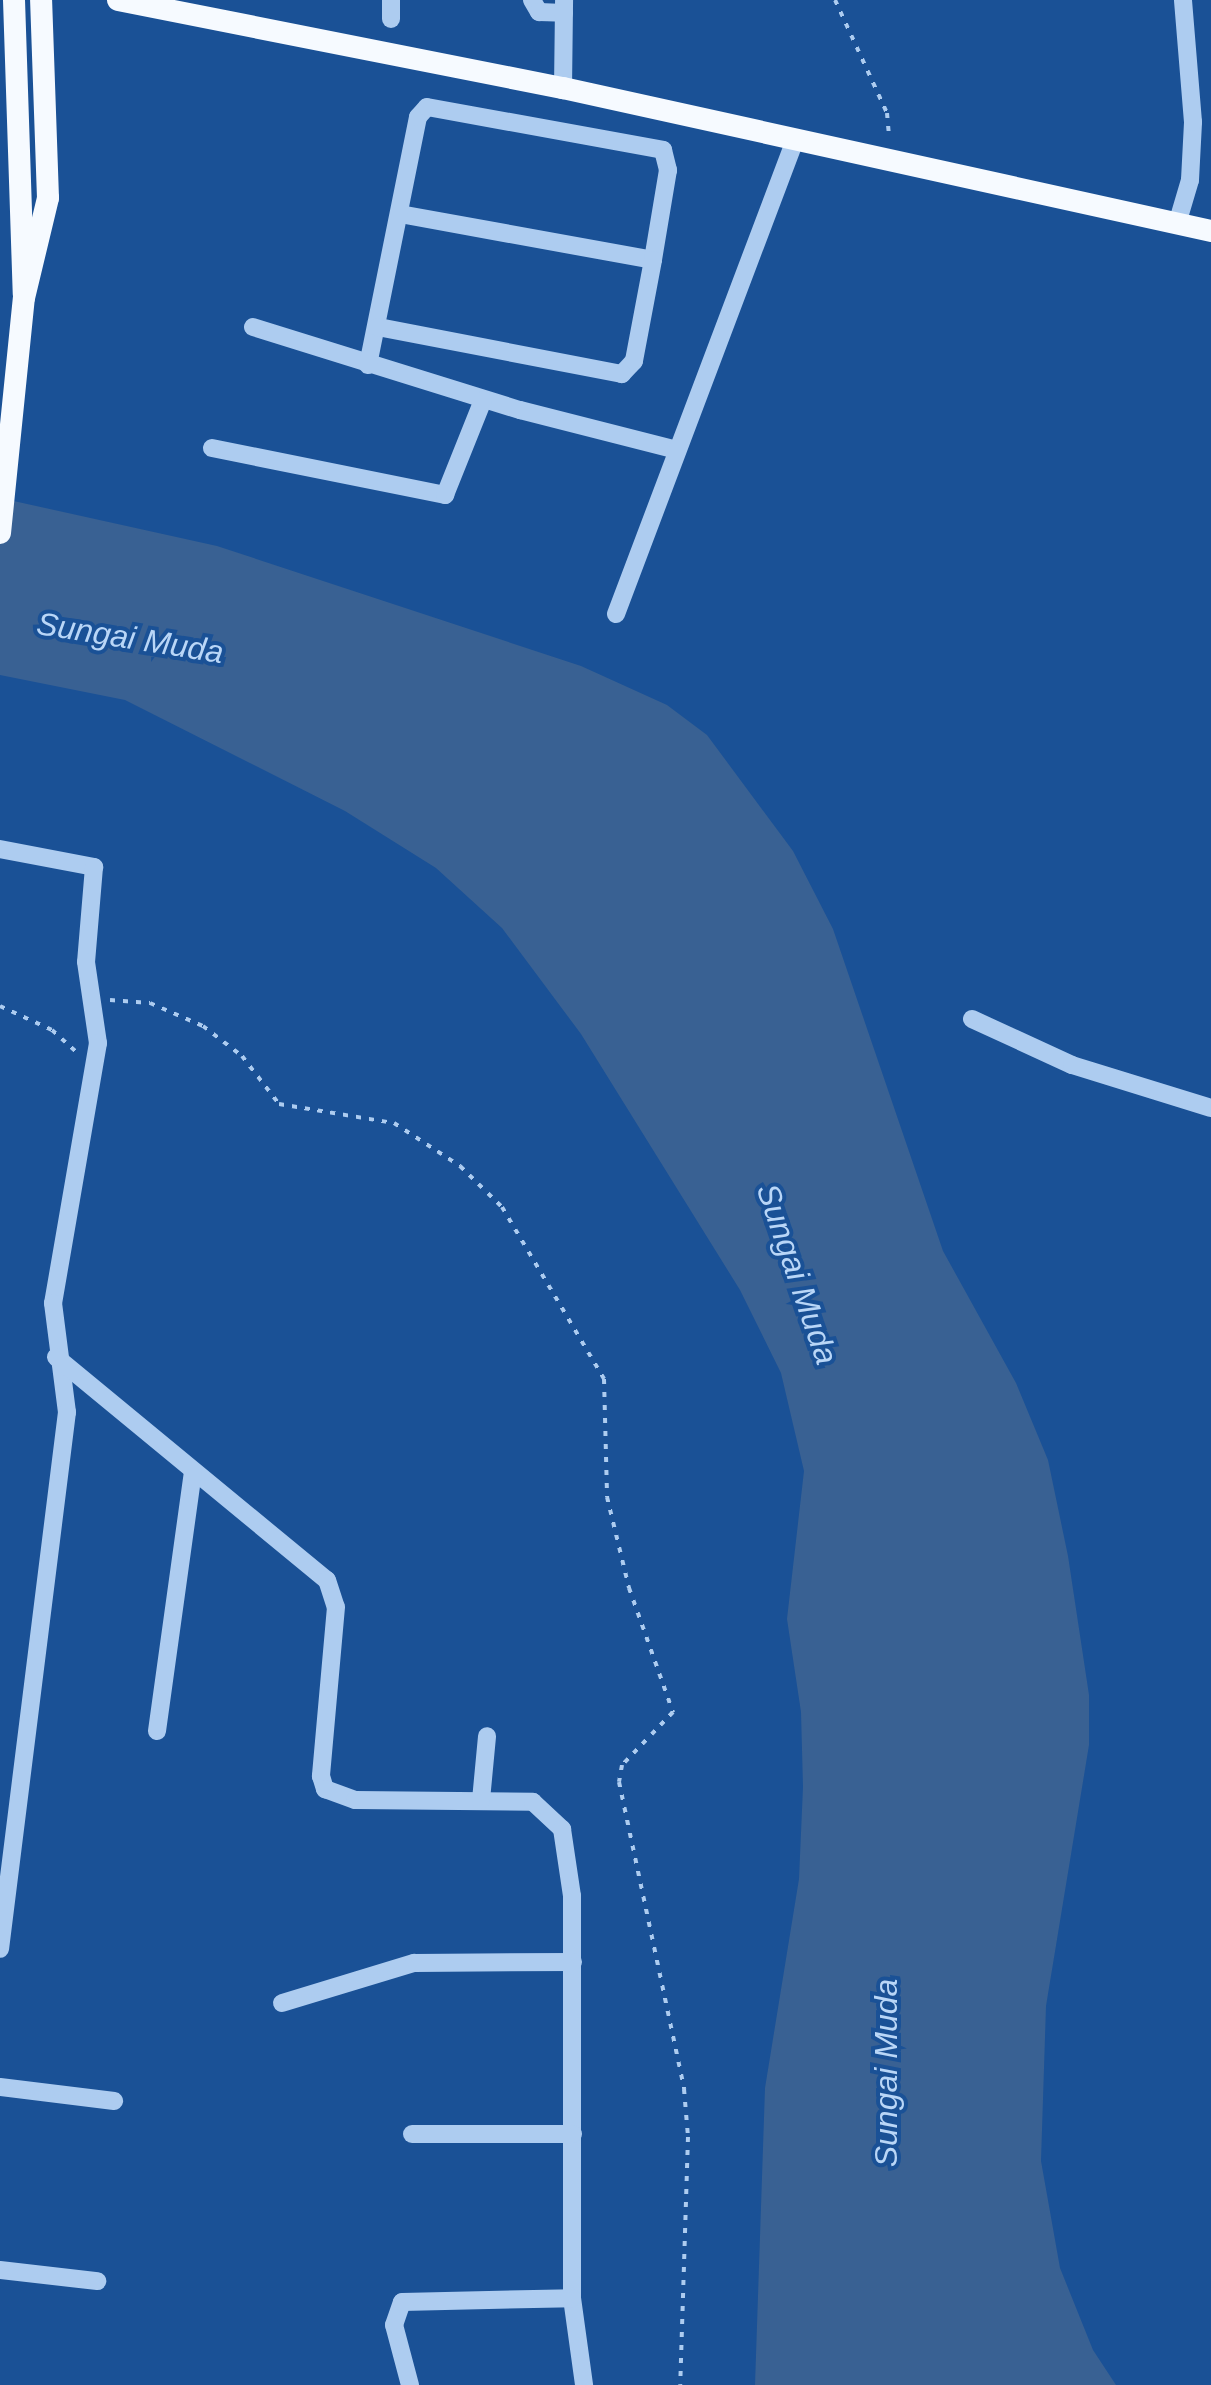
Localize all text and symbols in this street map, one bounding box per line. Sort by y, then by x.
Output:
water label: Sungai Muda [34,604,226,672]
water label: Sungai Muda [748,1179,846,1369]
water label: Sungai Muda [867,1979,905,2167]

